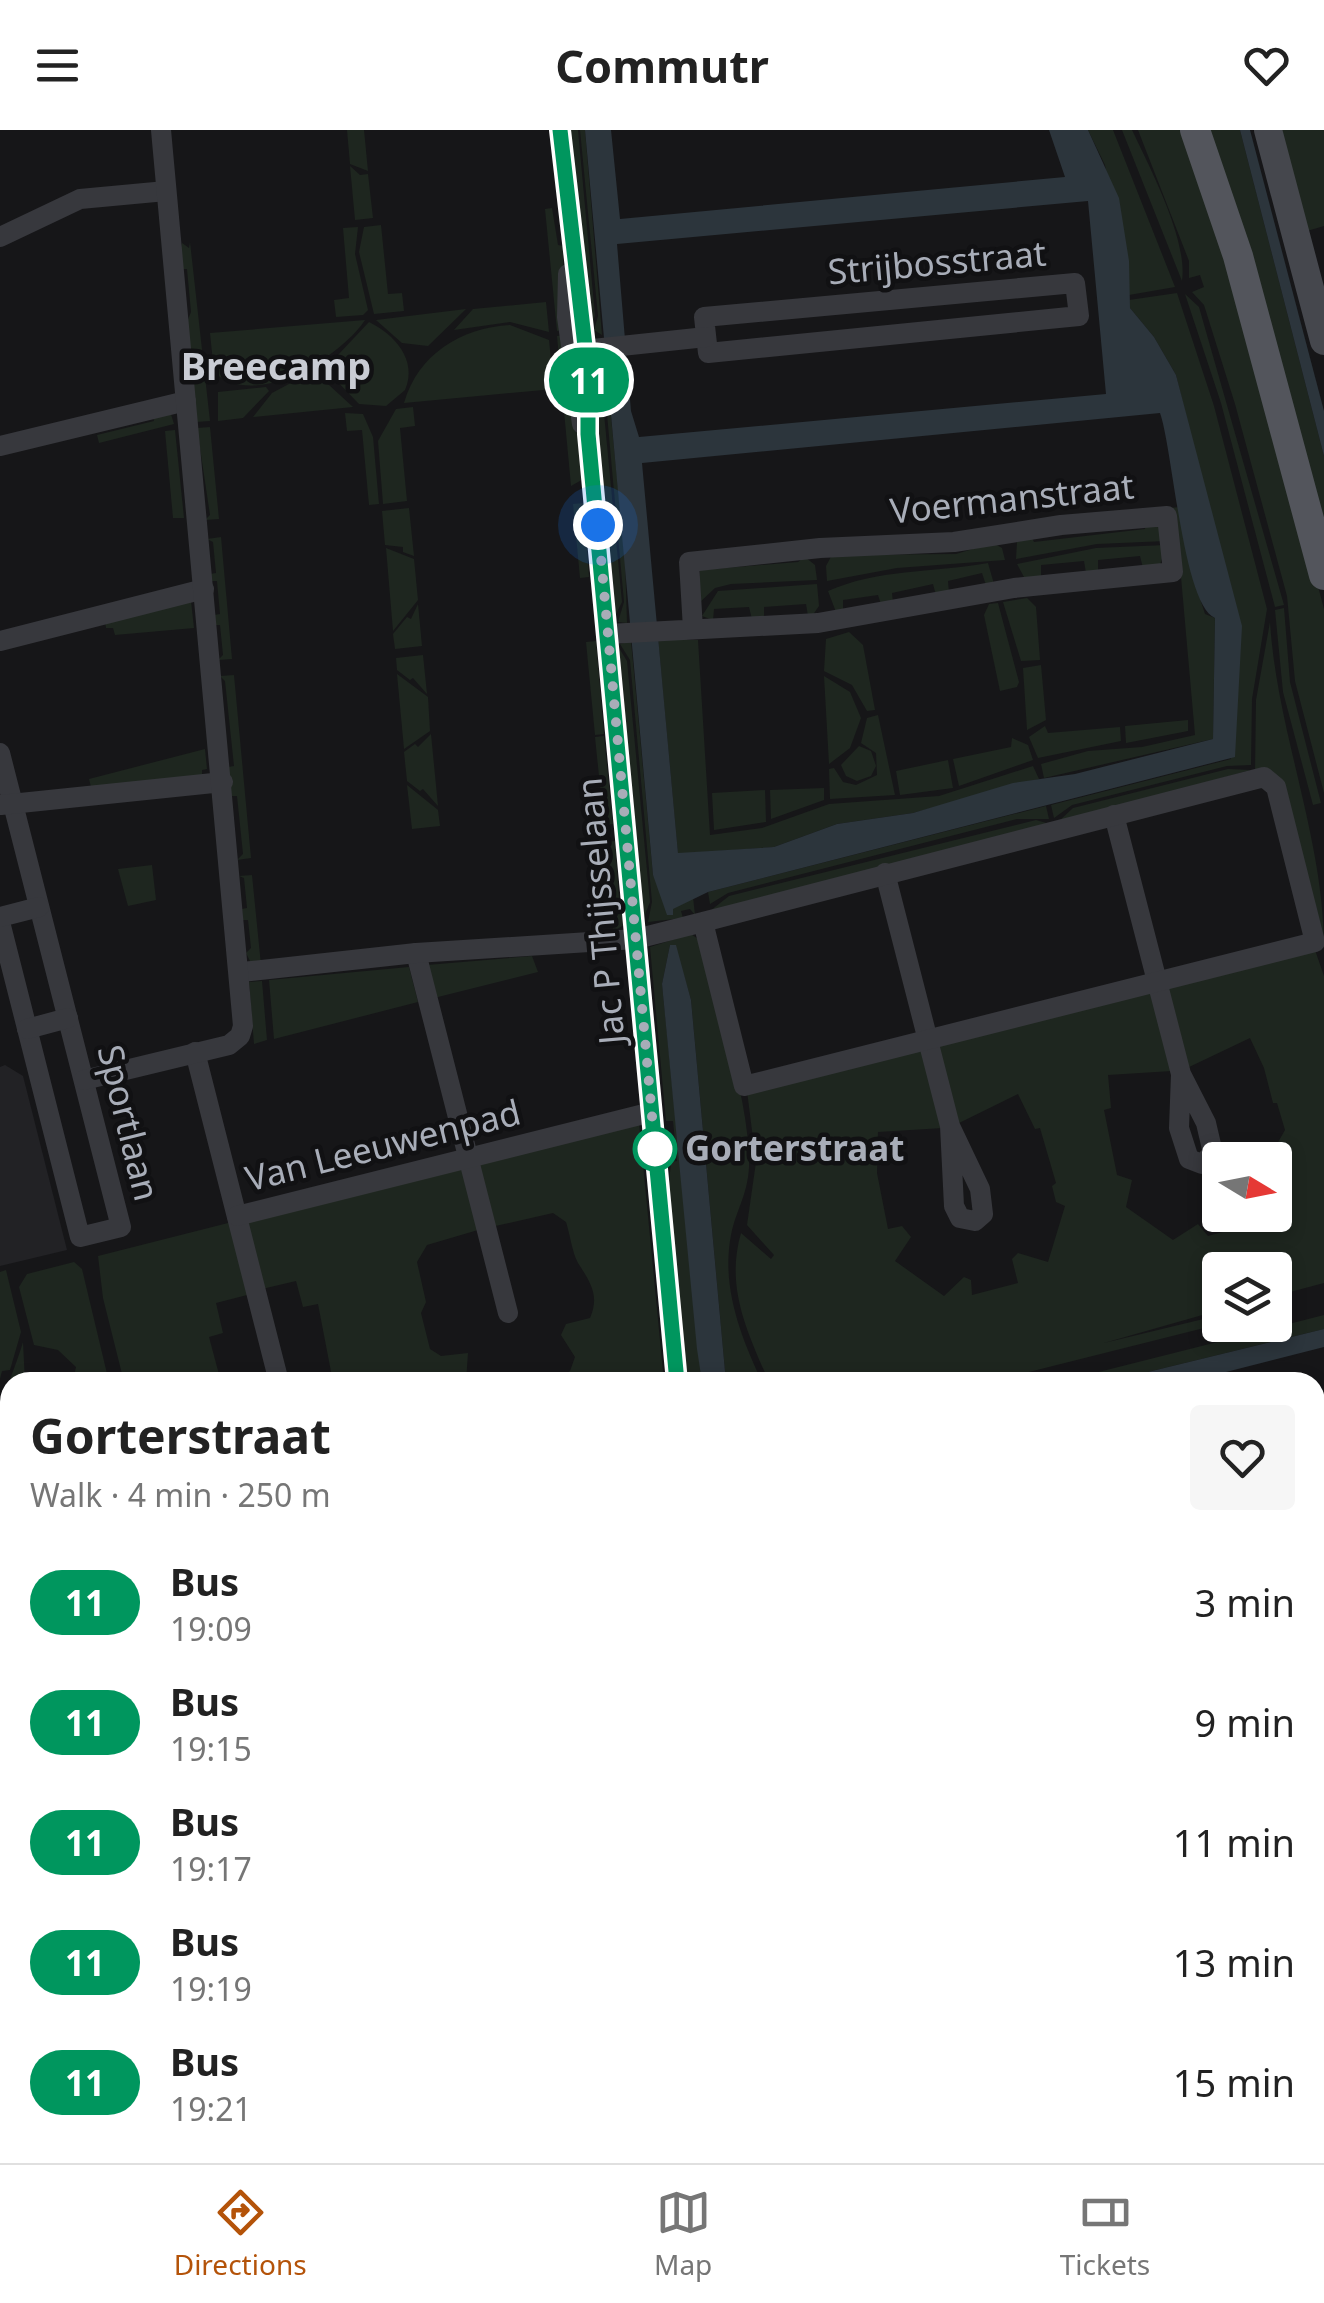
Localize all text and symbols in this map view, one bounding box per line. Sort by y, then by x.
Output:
text: Commutr [555,35,769,96]
icon: menu [30,38,85,93]
icon: heart [1239,38,1294,93]
street label: Strijbosstraat [826,229,1048,294]
district label: Breecamp [181,339,371,391]
line badge: 11 [544,348,634,412]
text: 11 [569,357,609,404]
street label: Voermanstraat [888,461,1136,534]
your location [573,500,623,550]
street label: Jac P Thijsselaan [564,776,635,1050]
street label: Sportlaan [87,1040,171,1205]
street label: Van Leeuwenpad [240,1088,525,1201]
place label: Gorterstraat [685,1124,904,1171]
marker: Gorterstraat [634,1128,676,1170]
north arrow [1202,1142,1292,1232]
map controls [1202,1142,1292,1342]
button: layers [1202,1252,1292,1342]
text: Gorterstraat [30,1403,331,1468]
button: heart [1190,1405,1295,1510]
text: Walk · 4 min · 250 m [30,1473,331,1516]
text: Bus [170,1555,239,1607]
text: 3 min [1195,1576,1295,1628]
text: 11 [65,1579,105,1626]
text: 19:09 [170,1607,252,1650]
text: Bus [170,1675,239,1727]
text: 9 min [1195,1696,1295,1748]
text: 11 [65,1699,105,1746]
text: 19:15 [170,1727,252,1770]
text: Bus [170,1795,239,1847]
text: 11 min [1173,1816,1295,1868]
text: 11 [65,1819,105,1866]
text: 19:17 [170,1847,252,1890]
text: Bus [170,1915,239,1967]
text: 13 min [1173,1936,1295,1988]
text: 11 [65,1939,105,1986]
text: 19:19 [170,1967,252,2010]
text: Bus [170,2035,239,2087]
text: 15 min [1173,2056,1295,2108]
text: 11 [65,2059,105,2106]
text: 19:21 [170,2087,252,2130]
tab: Directions [174,2185,307,2283]
tab: Map [654,2185,712,2283]
tab: Tickets [1060,2185,1150,2283]

